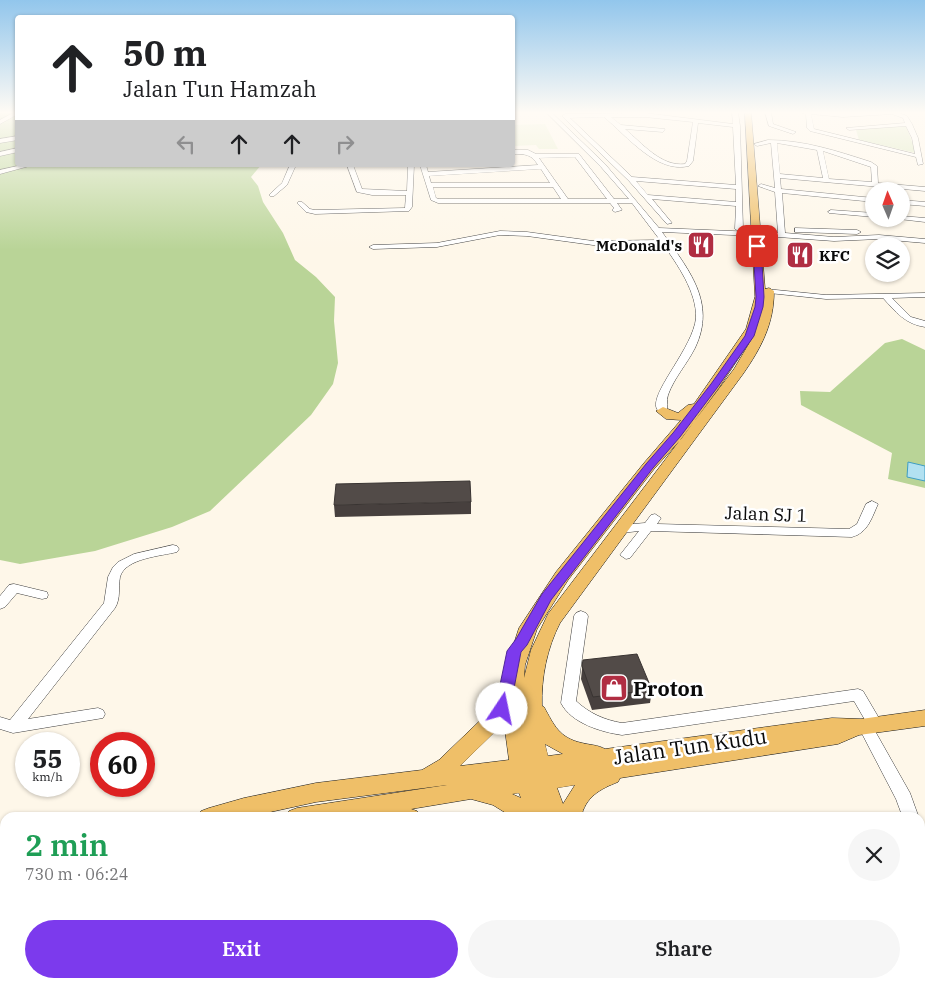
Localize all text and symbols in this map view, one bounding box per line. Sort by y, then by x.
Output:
text: 50 m [123,30,207,76]
icon: ahead [40,35,105,100]
text: Jalan Tun Hamzah [123,74,317,103]
icon: left [172,130,200,158]
icon: ahead [225,130,253,158]
icon: ahead [278,130,306,158]
icon: right [331,130,359,158]
north arrow [865,182,910,228]
map controls [865,182,910,282]
pin [736,225,778,267]
restaurant icon: McDonald's [686,230,716,260]
icon: arrive [743,232,771,260]
place label: McDonald's [596,236,682,255]
button: layers [865,237,910,282]
restaurant icon: KFC [785,240,815,270]
place label: KFC [819,246,850,265]
street label: Jalan SJ 1 [724,501,808,527]
shop icon: Proton [599,673,629,703]
place label: Proton [633,674,704,702]
position arrow [475,682,527,734]
street label: Jalan Tun Kudu [611,721,769,771]
speed limit sign: 60 [90,732,155,797]
text: 55 [32,742,63,775]
text: km/h [32,769,63,784]
text: 2 min [25,825,108,864]
button: close [848,829,900,881]
text: 730 m · 06:24 [25,864,128,884]
button: Exit [25,920,458,978]
button: Share [468,920,900,978]

